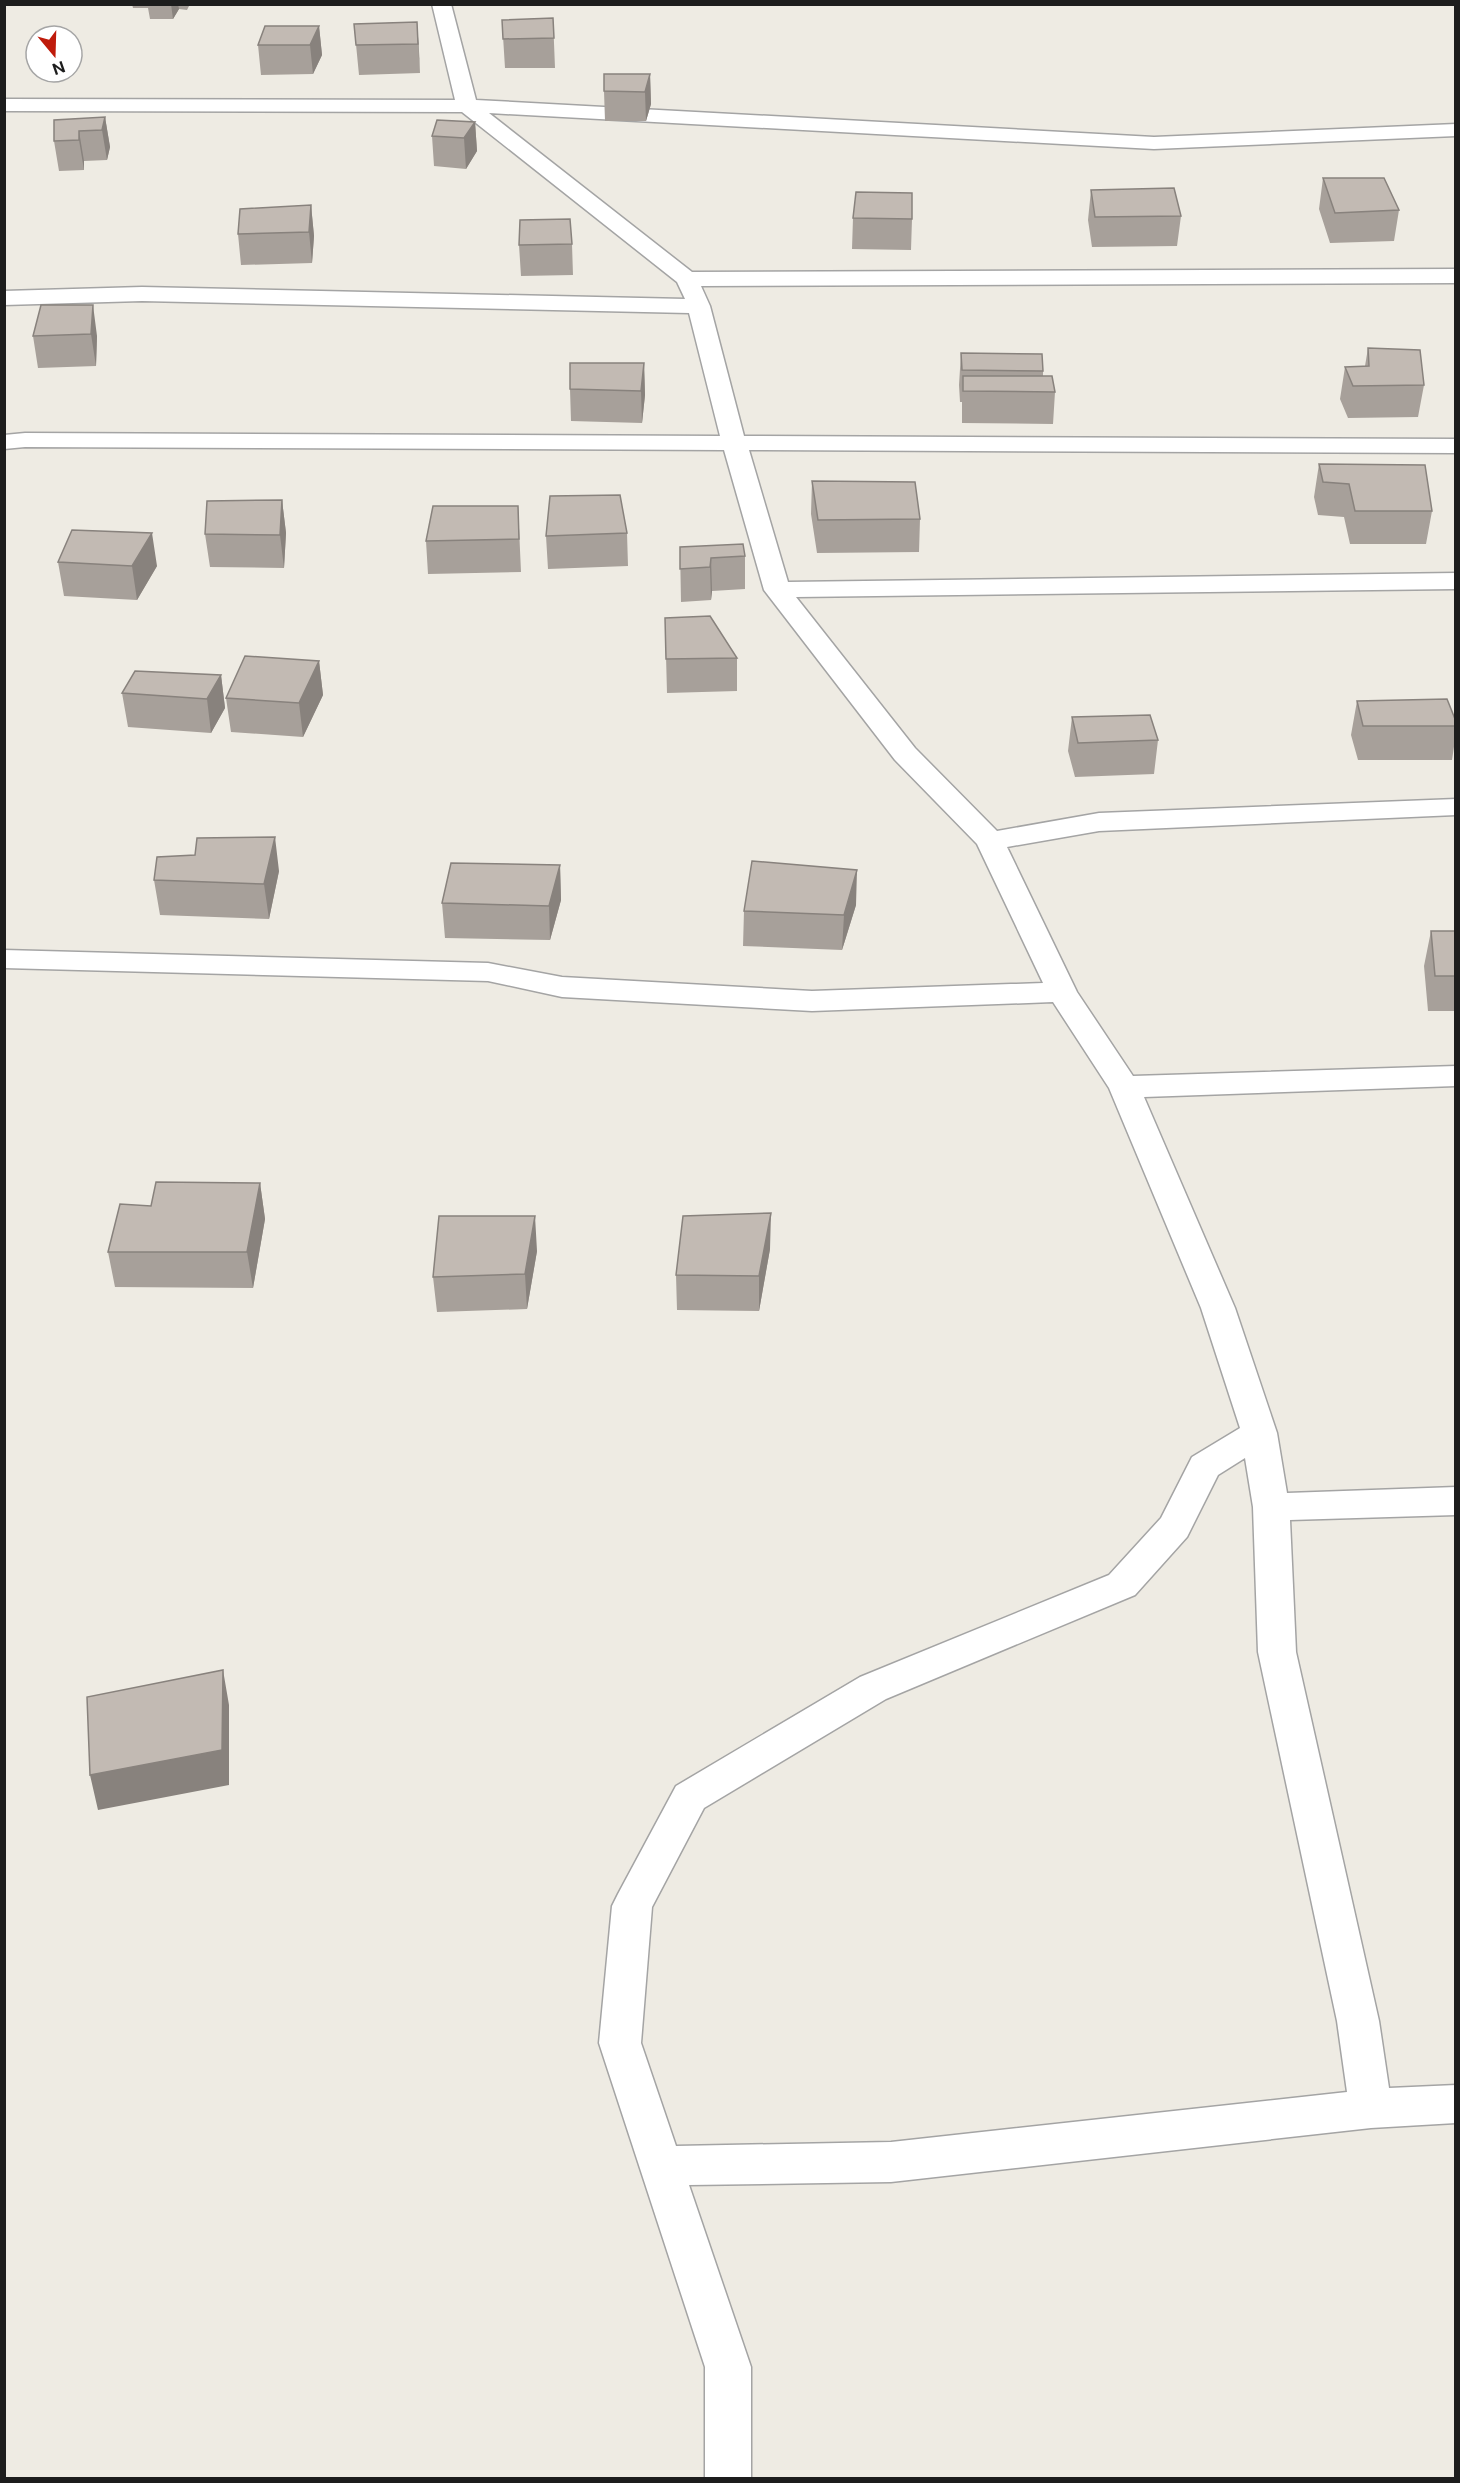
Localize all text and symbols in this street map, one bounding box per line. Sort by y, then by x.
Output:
north arrow [24,24,84,84]
text: N [50,57,68,79]

